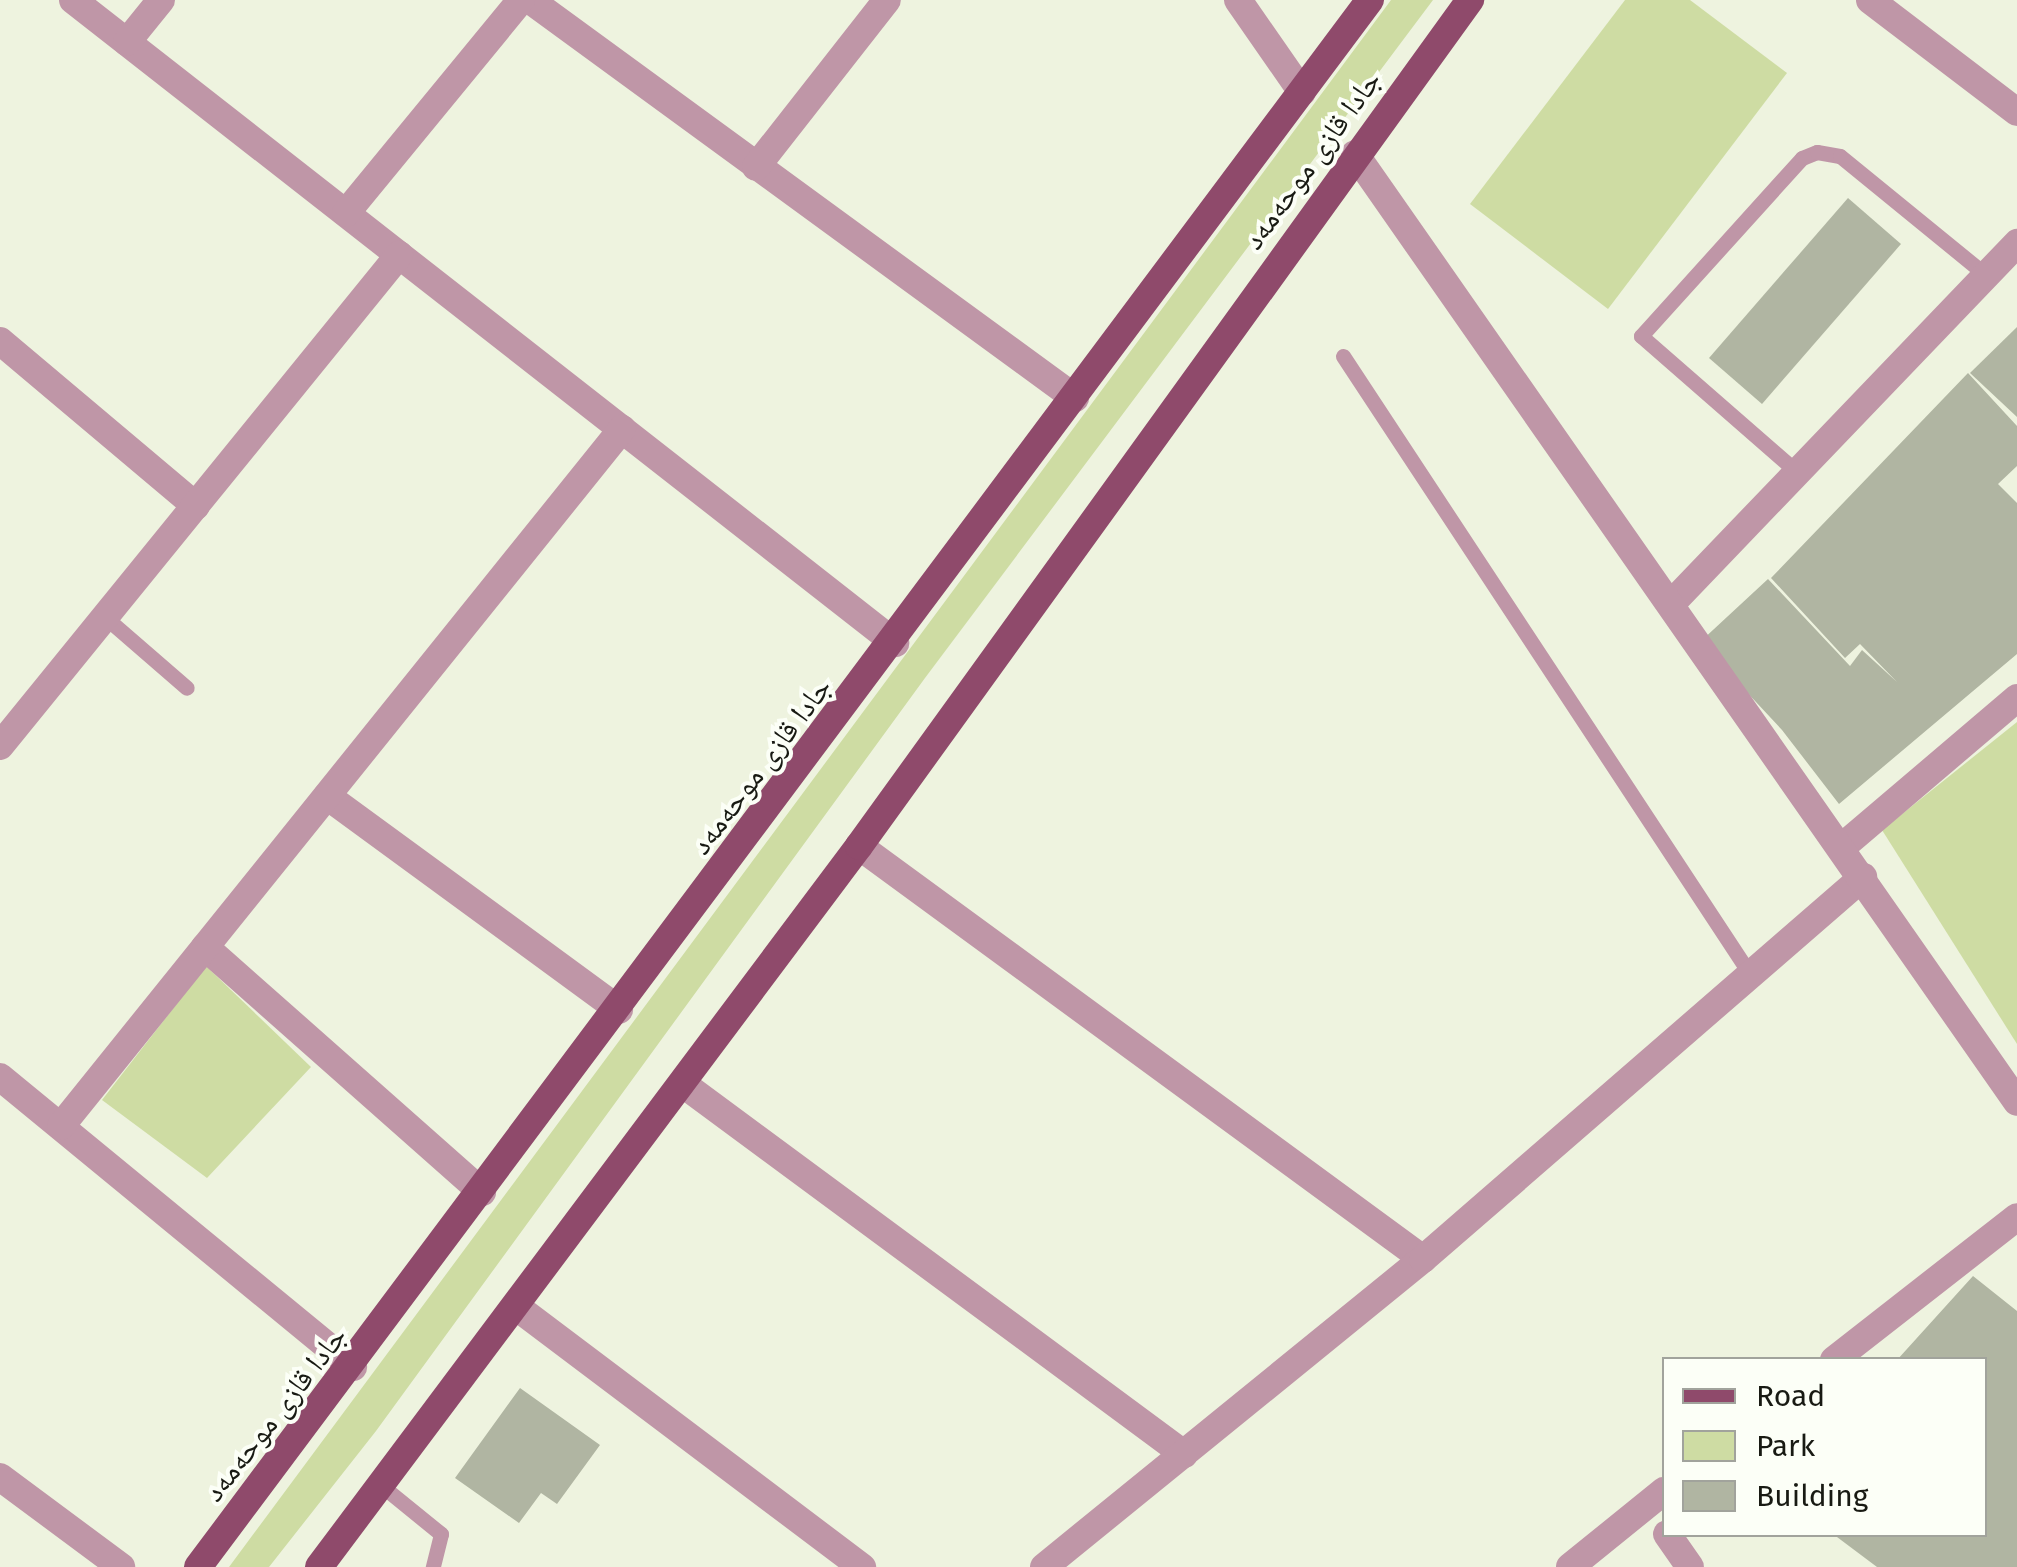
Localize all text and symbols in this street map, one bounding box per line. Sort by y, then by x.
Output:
street label: جادا قازی موحەمەد [1235,63,1389,257]
street label: جادا قازی موحەمەد [683,670,839,862]
street label: جادا قازی موحەمەد [195,1319,355,1509]
legend [1662,1357,1987,1537]
text: Road [1756,1378,1825,1414]
text: Park [1756,1428,1815,1464]
text: Building [1756,1478,1868,1514]

